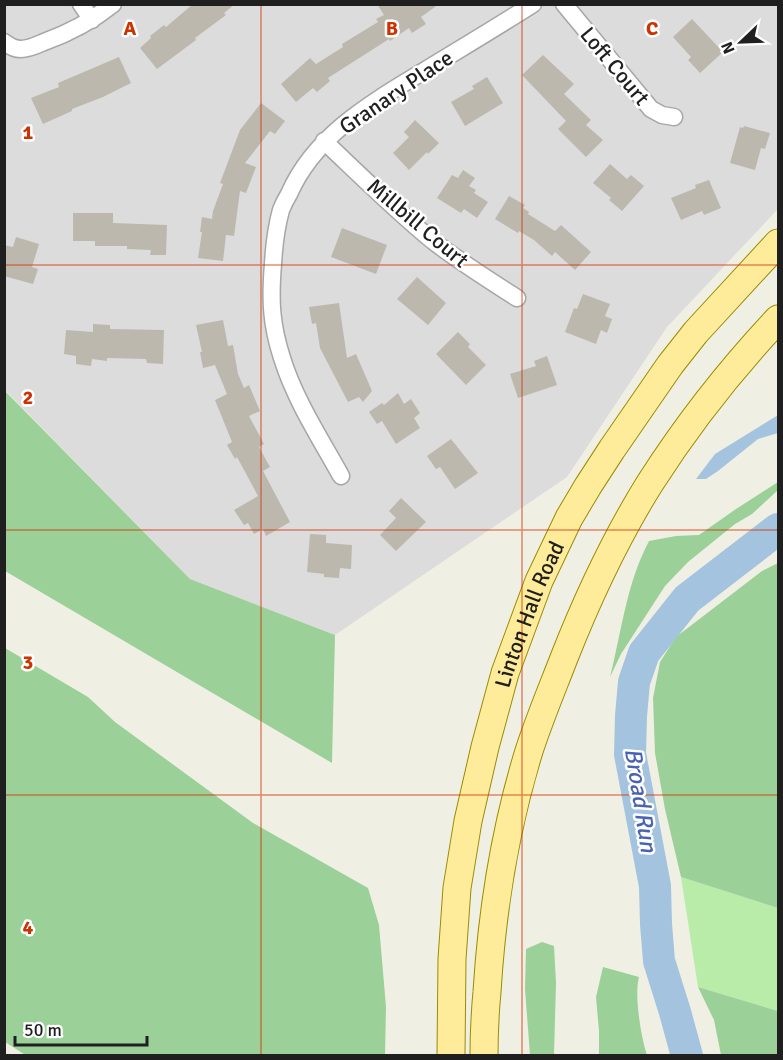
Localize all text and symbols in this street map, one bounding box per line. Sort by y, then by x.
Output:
north arrow [711,12,771,72]
text: A [124,16,137,41]
text: B [386,16,398,41]
street label: Loft Court [575,21,655,111]
text: N [717,38,739,57]
street label: Granary Place [334,44,458,140]
text: 1 [23,120,34,145]
street label: Millbill Court [362,173,475,273]
text: 2 [23,385,33,410]
street label: Linton Hall Road [488,536,570,690]
text: 3 [23,650,33,675]
water label: Broad Run [618,746,664,855]
text: 4 [23,915,34,940]
scale bar [15,1009,147,1047]
text: 50 m [24,1019,62,1041]

